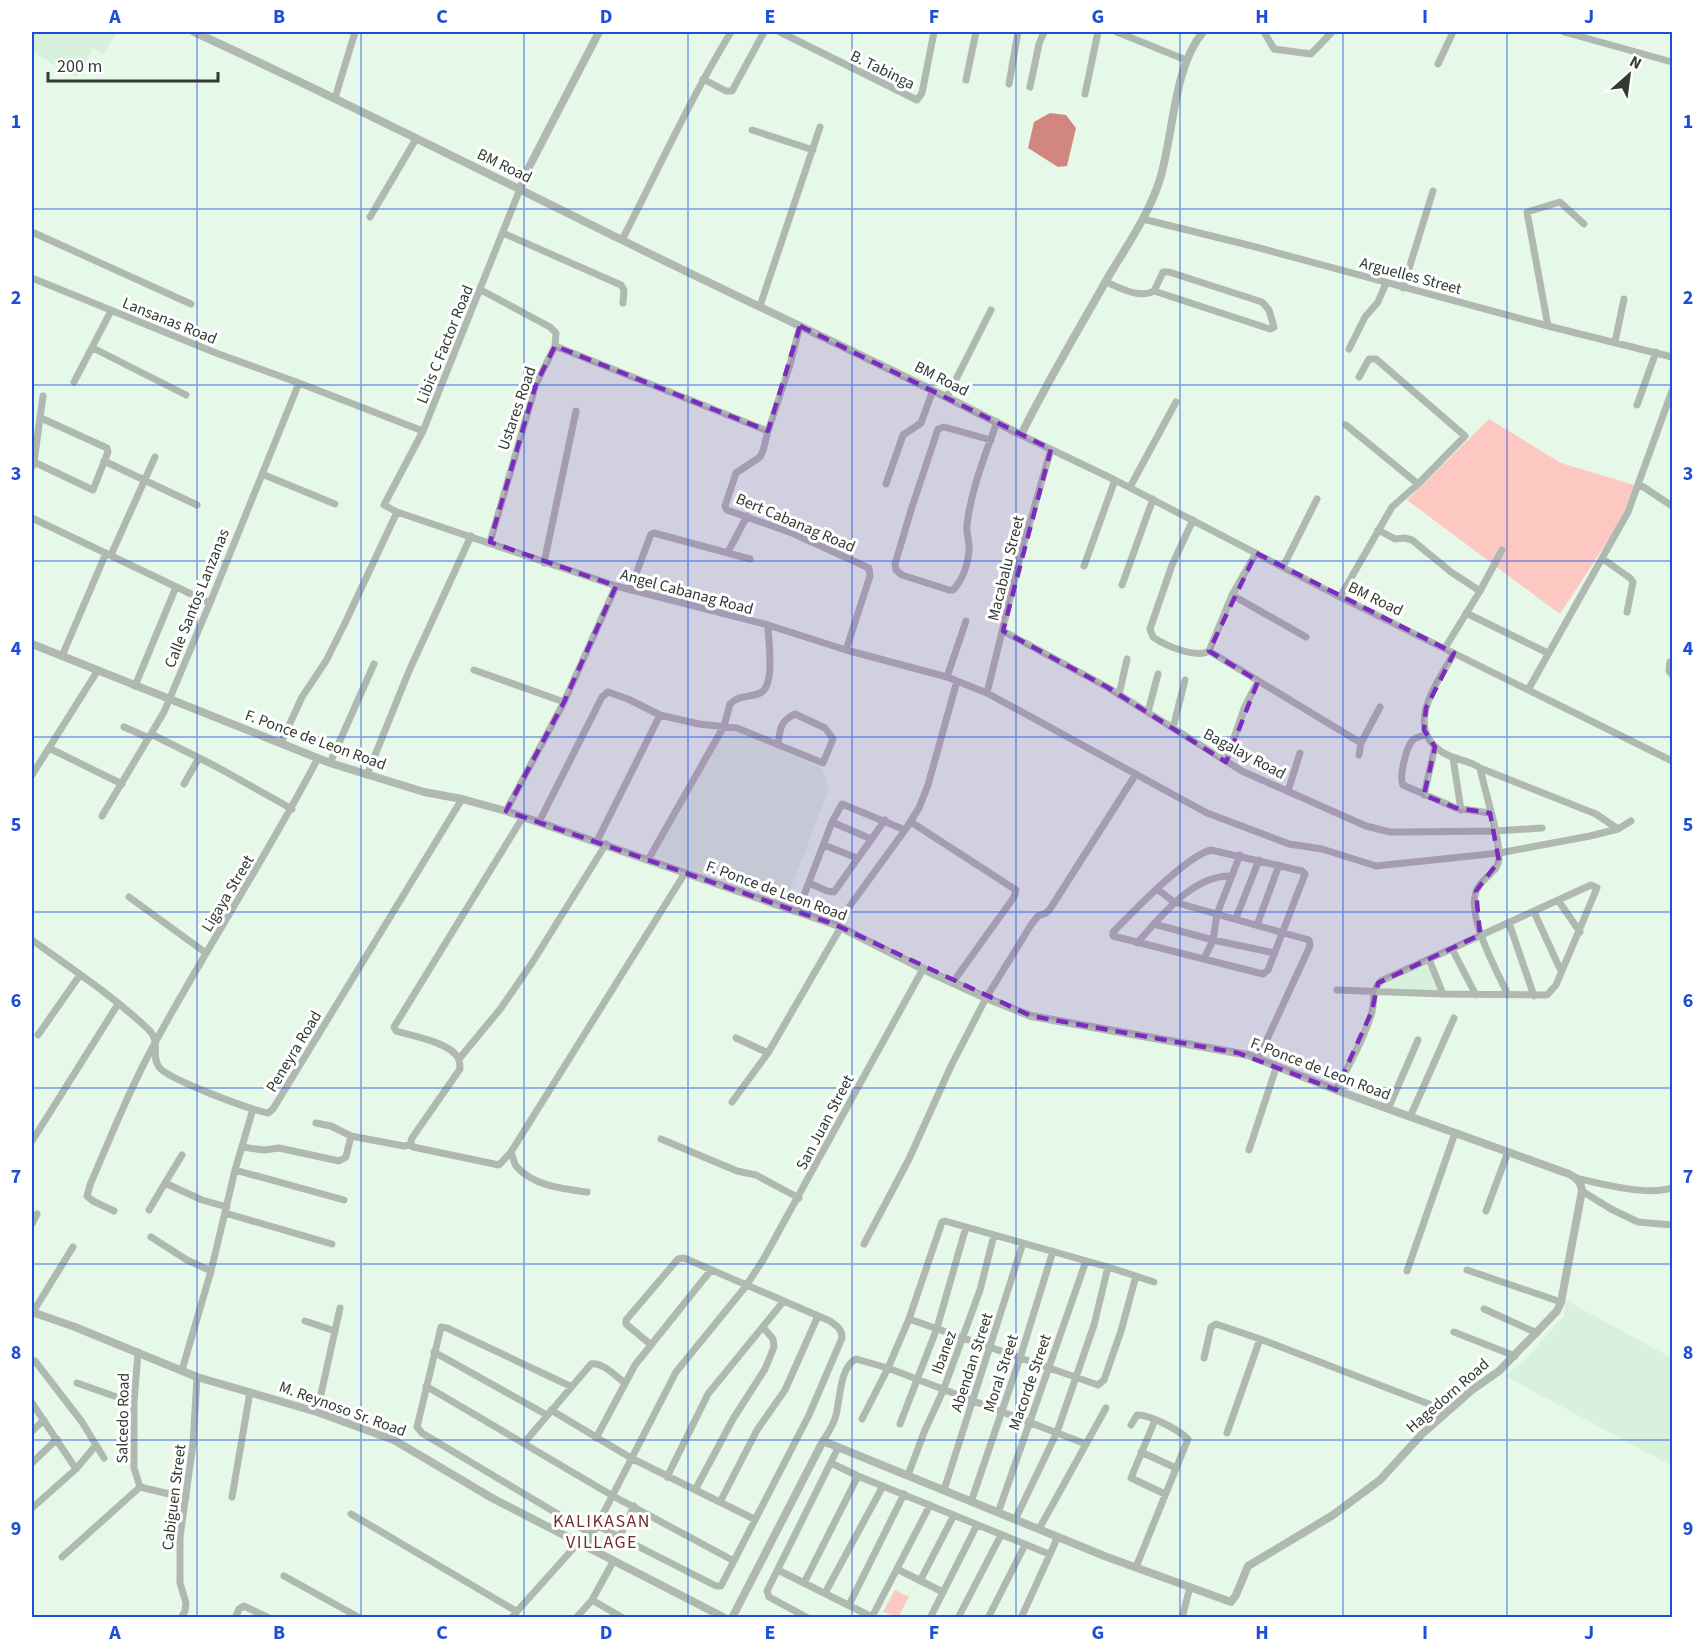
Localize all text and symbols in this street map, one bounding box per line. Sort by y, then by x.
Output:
text: A [108,3,121,31]
text: B [273,3,285,31]
text: C [436,3,448,31]
text: D [600,3,612,31]
text: E [765,3,775,31]
text: F [929,3,939,31]
text: G [1092,3,1104,31]
text: H [1255,3,1269,31]
text: I [1422,3,1428,31]
text: J [1584,3,1594,31]
scale bar [48,45,218,83]
street label: B. Tabinga [847,45,919,95]
north arrow [1599,45,1659,105]
text: N [1626,50,1645,75]
text: 200 m [57,54,102,79]
text: 1 [11,108,21,136]
text: 1 [1683,108,1693,136]
street label: BM Road [473,143,536,189]
street label: Arguelles Street [1357,252,1465,300]
street label: Libis C Factor Road [411,282,479,407]
text: 2 [11,284,21,312]
text: 2 [1683,284,1693,312]
street label: Lansanas Road [119,292,220,350]
street label: BM Road [910,356,973,402]
street label: Ustares Road [492,363,542,453]
text: 3 [11,460,21,488]
text: 3 [1683,460,1693,488]
street label: Bert Cabanag Road [732,488,859,558]
street label: Macabalu Street [982,513,1030,623]
street label: Calle Santos Lanzanas [159,525,235,671]
street label: Angel Cabanag Road [618,564,756,620]
street label: BM Road [1344,576,1407,622]
text: 4 [11,635,22,663]
text: 4 [1683,635,1694,663]
street label: F. Ponce de Leon Road [242,704,389,776]
street label: Bagalay Road [1199,723,1290,785]
text: 5 [11,811,21,839]
text: 5 [1683,811,1693,839]
street label: Ligaya Street [196,850,260,936]
street label: F. Ponce de Leon Road [703,855,850,927]
text: 6 [11,987,21,1015]
text: 6 [1683,987,1693,1015]
street label: Peneyra Road [261,1007,327,1096]
street label: F. Ponce de Leon Road [1247,1032,1394,1106]
street label: San Juan Street [791,1070,860,1174]
text: 7 [11,1163,21,1191]
text: 7 [1683,1163,1693,1191]
street label: Abendan Street [946,1309,999,1415]
street label: Ibanez [926,1328,962,1377]
street label: Moral Street [978,1331,1024,1415]
street label: Macorde Street [1003,1331,1057,1434]
text: 8 [11,1339,21,1367]
text: 8 [1683,1339,1693,1367]
street label: Hagedorn Road [1401,1353,1494,1438]
street label: Salcedo Road [111,1372,135,1464]
street label: M. Reynoso Sr. Road [276,1376,409,1442]
street label: Cabiguen Street [157,1442,191,1551]
district label: KALIKASAN VILLAGE [553,1509,651,1555]
text: 9 [11,1515,21,1543]
text: 9 [1683,1515,1693,1543]
text: A [108,1619,121,1647]
text: B [273,1619,285,1647]
text: C [436,1619,448,1647]
text: D [600,1619,612,1647]
text: E [765,1619,775,1647]
text: F [929,1619,939,1647]
text: G [1092,1619,1104,1647]
text: H [1255,1619,1269,1647]
text: I [1422,1619,1428,1647]
text: J [1584,1619,1594,1647]

